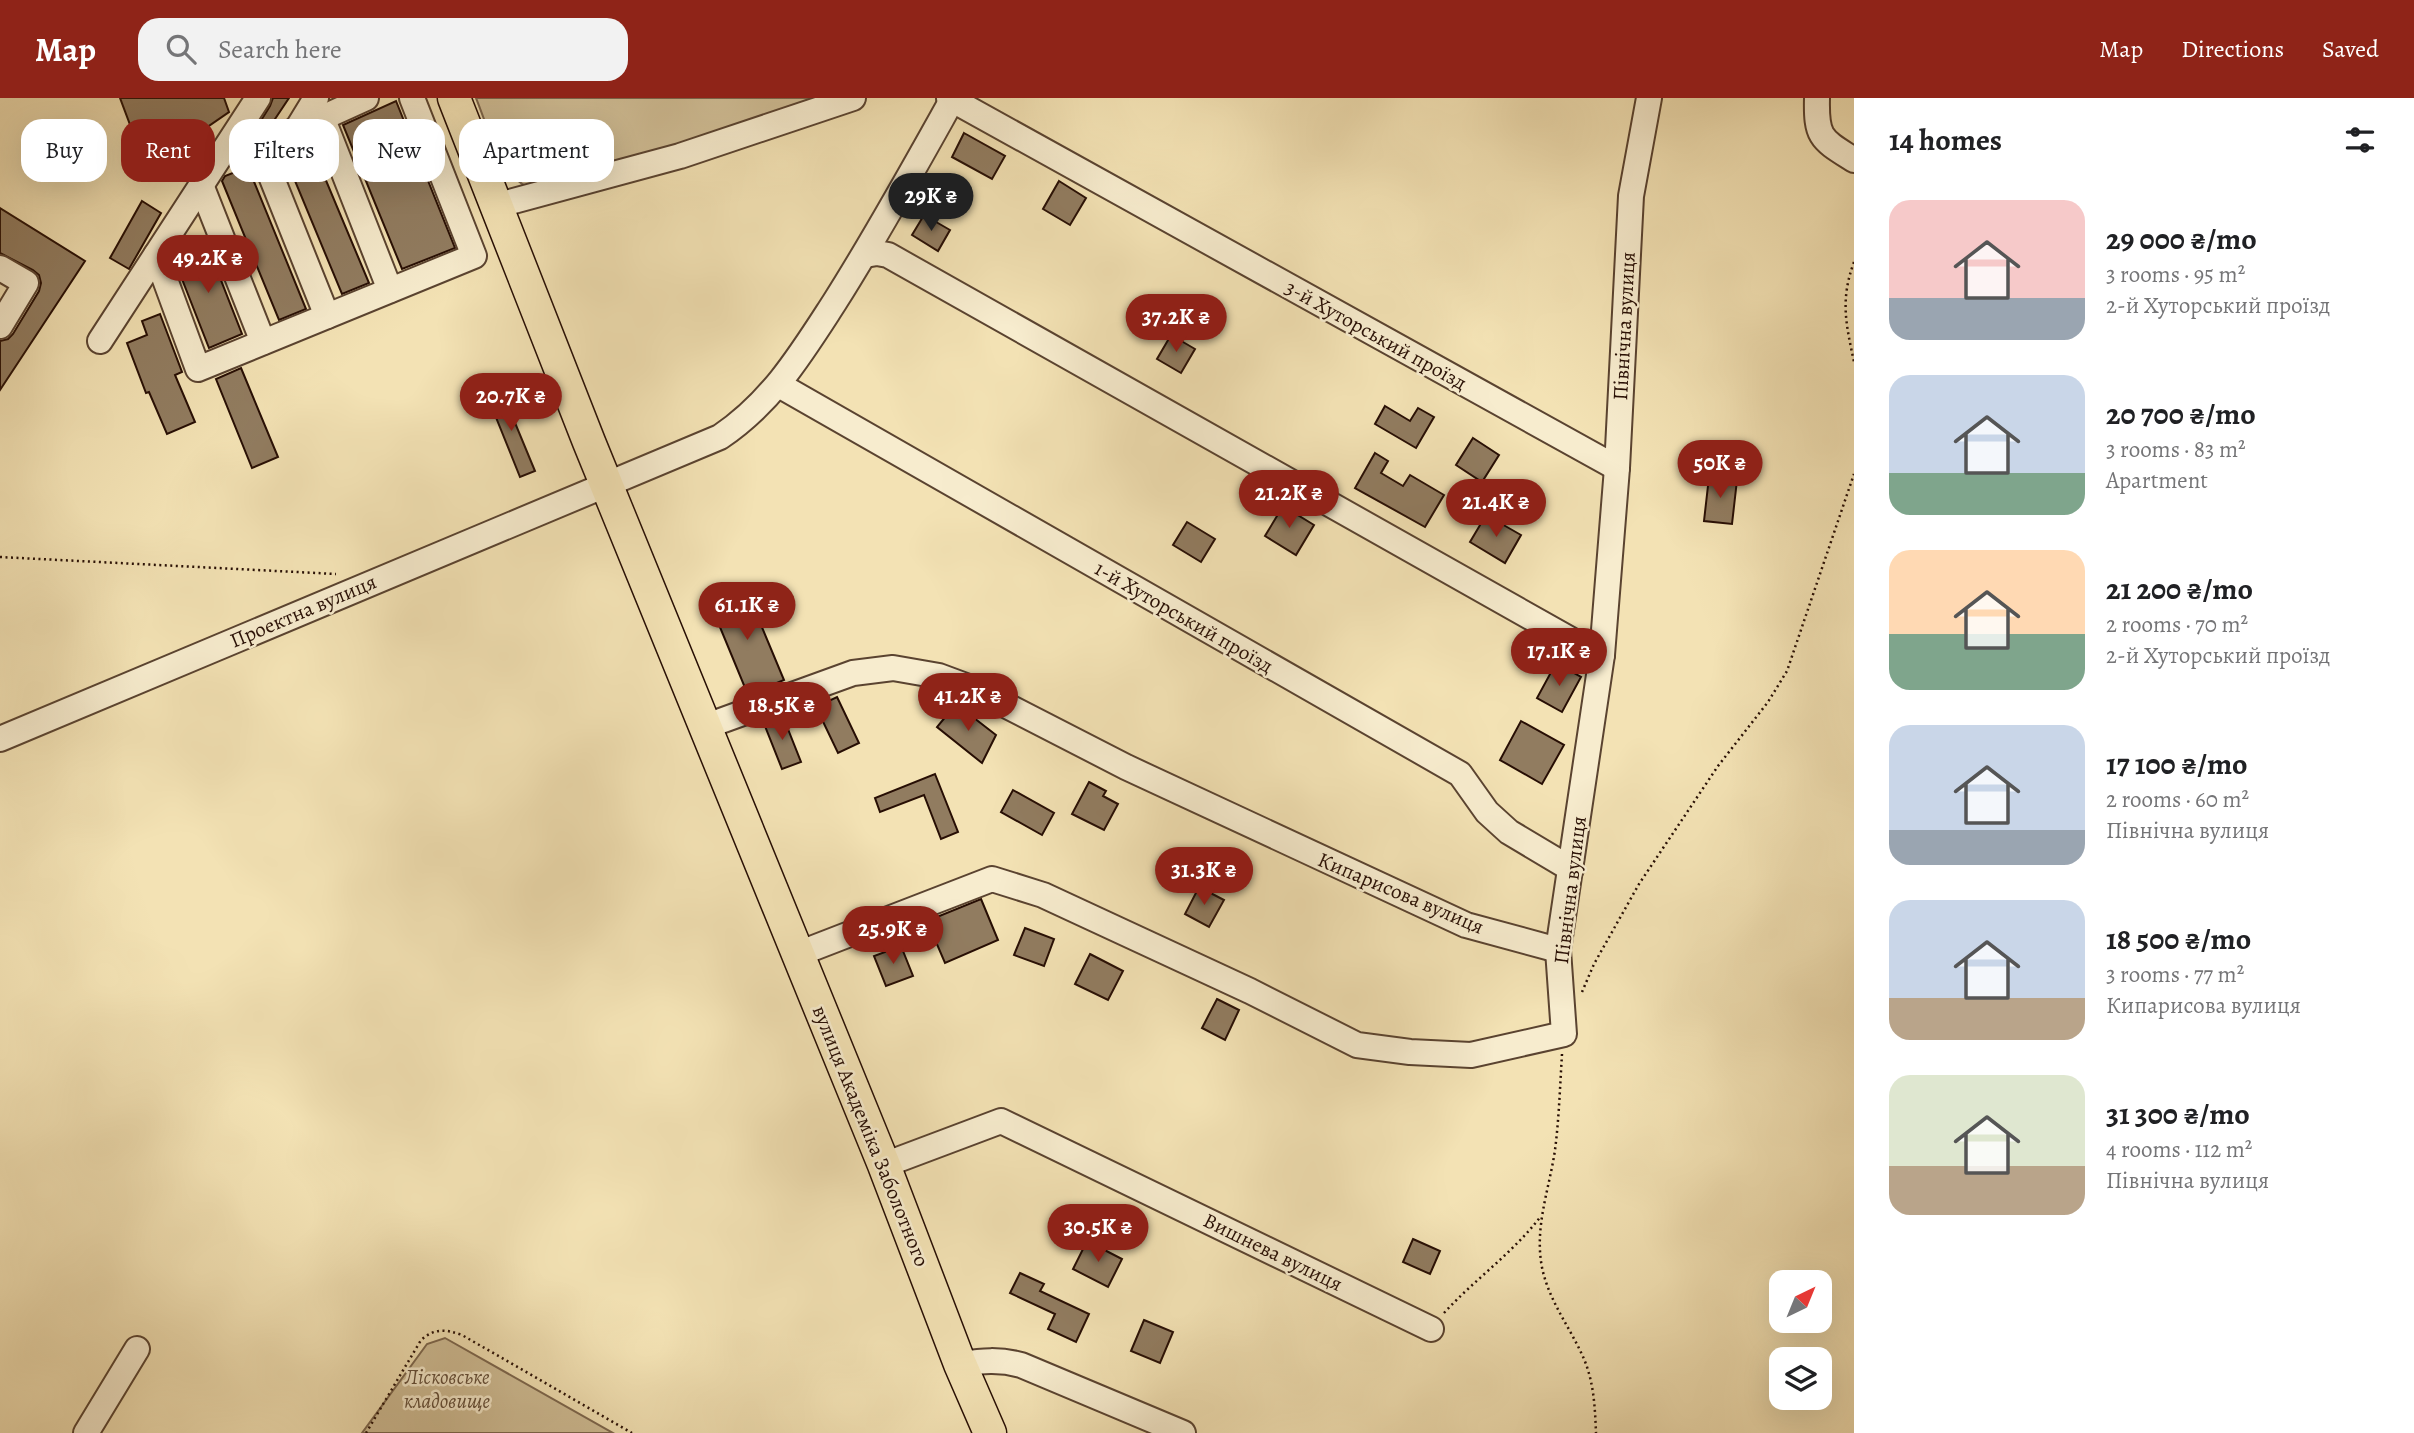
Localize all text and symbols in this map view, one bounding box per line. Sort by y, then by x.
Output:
search box [138,18,628,81]
text: Map [35,27,96,72]
icon: search [162,30,200,68]
text: Search here [218,32,342,67]
text: Map [2099,33,2143,65]
text: Directions [2181,33,2284,65]
text: Saved [2322,33,2379,65]
chip: Buy [21,119,107,182]
chip: Rent [121,119,215,182]
chip: Filters [229,119,339,182]
chip: New [353,119,445,182]
chip: Apartment [459,119,614,182]
text: 14 homes [1889,120,2002,160]
icon: filters [2341,121,2379,159]
pin: 29K ₴ [882,174,980,233]
text: 29K ₴ [904,180,958,211]
text: 29 000 ₴/mo [2106,219,2257,259]
icon: home [1945,228,2029,312]
pin: 49.2K ₴ [143,236,273,295]
text: 49.2K ₴ [173,242,243,273]
street label: Північна вулиця [1606,251,1642,401]
text: 3 rooms · 95 m² [2106,259,2245,290]
street label: 3-й Хуторський проїзд [1280,273,1472,397]
text: 2-й Хуторський проїзд [2106,290,2330,321]
pin: 37.2K ₴ [1111,294,1241,354]
text: 37.2K ₴ [1142,301,1210,332]
pin: 20.7K ₴ [446,374,576,433]
text: 20.7K ₴ [476,380,546,411]
text: 20 700 ₴/mo [2106,394,2256,434]
icon: home [1945,403,2029,487]
text: 3 rooms · 83 m² [2106,434,2246,465]
pin: 50K ₴ [1671,440,1769,500]
text: 50K ₴ [1694,447,1746,478]
text: Apartment [2106,465,2208,496]
pin: 21.2K ₴ [1224,470,1354,530]
text: 21.2K ₴ [1255,477,1323,508]
pin: 21.4K ₴ [1431,480,1561,539]
text: 21.4K ₴ [1462,486,1530,517]
street label: 1-й Хуторський проїзд [1090,554,1278,680]
street label: Проектна вулиця [226,568,380,654]
text: 21 200 ₴/mo [2106,569,2253,609]
icon: home [1945,578,2029,662]
pin: 61.1K ₴ [682,582,812,642]
text: 61.1K ₴ [714,589,780,620]
text: 2 rooms · 70 m² [2106,609,2248,640]
pin: 17.1K ₴ [1494,628,1624,688]
text: 17.1K ₴ [1527,635,1591,666]
text: 2-й Хуторський проїзд [2106,640,2330,671]
pin: 41.2K ₴ [903,674,1033,733]
text: 41.2K ₴ [934,680,1002,711]
pin: 18.5K ₴ [717,682,847,742]
text: 18.5K ₴ [749,689,815,720]
text: 17 100 ₴/mo [2106,744,2248,784]
icon: home [1945,753,2029,837]
text: 2 rooms · 60 m² [2106,784,2249,815]
street label: Північна вулиця [1547,814,1593,966]
text: Північна вулиця [2106,815,2269,846]
street label: Кипарисова вулиця [1314,845,1488,941]
pin: 31.3K ₴ [1139,848,1269,907]
text: 31.3K ₴ [1171,854,1237,885]
pin: 25.9K ₴ [828,906,958,966]
text: 25.9K ₴ [858,913,928,944]
text: 18 500 ₴/mo [2106,919,2251,959]
icon: home [1945,928,2029,1012]
text: 3 rooms · 77 m² [2106,959,2244,990]
text: Кипарисова вулиця [2106,990,2301,1021]
street label: вулиця Академіка Заболотного [806,1001,936,1271]
text: 31 300 ₴/mo [2106,1094,2250,1134]
icon: home [1945,1103,2029,1187]
text: 4 rooms · 112 m² [2106,1134,2252,1165]
text: Північна вулиця [2106,1165,2269,1196]
pin: 30.5K ₴ [1033,1204,1163,1264]
street label: Вишнева вулиця [1199,1206,1347,1298]
text: 30.5K ₴ [1063,1211,1133,1242]
north arrow [1769,1270,1832,1334]
map controls [1769,1270,1832,1410]
button: layers [1769,1347,1832,1410]
park label: Лісковське кладовище [403,1363,491,1415]

